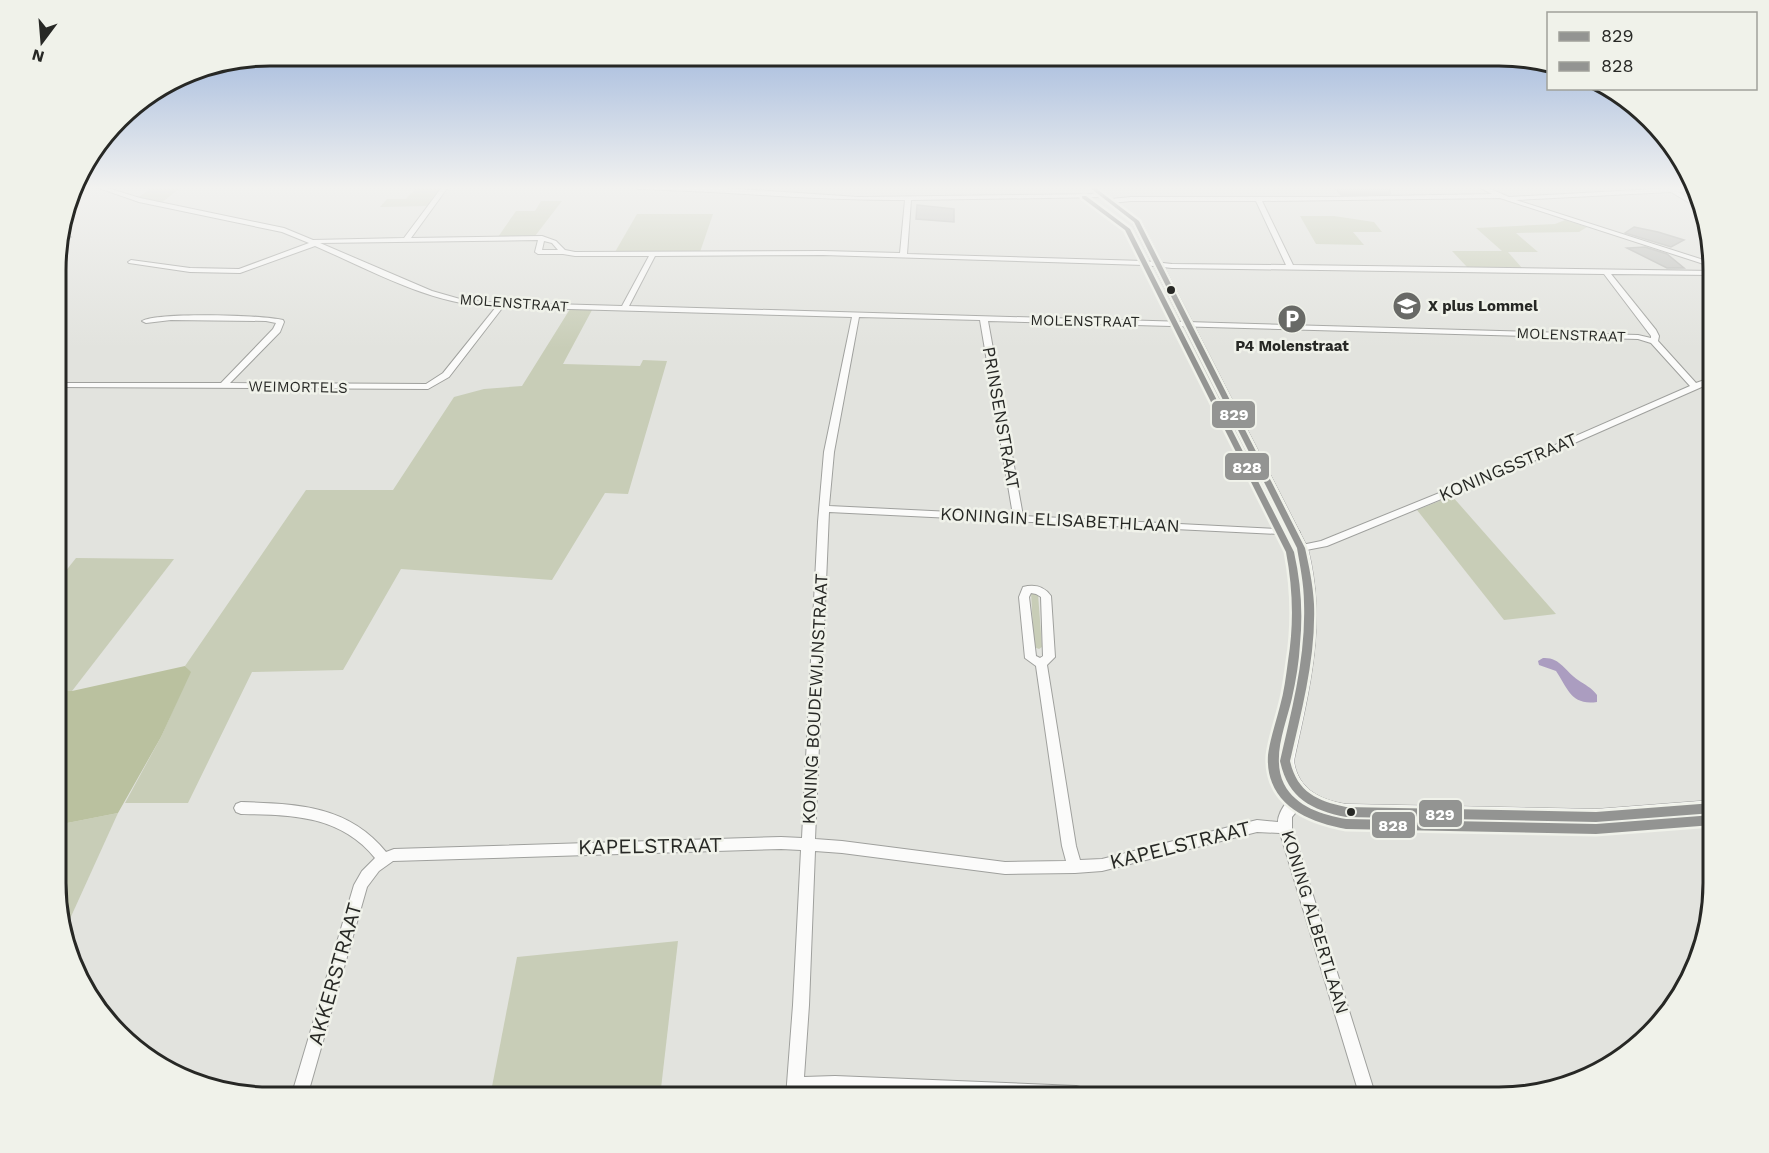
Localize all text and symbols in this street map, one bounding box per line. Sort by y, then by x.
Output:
north arrow [12,12,72,72]
legend [1547,12,1757,90]
text: 829 [1601,25,1634,46]
text: N [30,45,46,67]
text: 828 [1601,55,1634,76]
unlabelled marker [1165,284,1177,296]
street label: MOLENSTRAAT [459,290,569,316]
school or university icon: X plus Lommel [1391,290,1423,322]
place label: X plus Lommel [1428,297,1538,315]
parking icon: P4 Molenstraat [1276,303,1308,335]
street label: MOLENSTRAAT [1030,311,1140,331]
street label: MOLENSTRAAT [1516,324,1626,346]
place label: P4 Molenstraat [1235,337,1349,355]
street label: PRINSENSTRAAT [979,345,1024,491]
street label: WEIMORTELS [248,377,348,397]
line badge: 829 [1211,400,1256,429]
text: 829 [1219,405,1249,424]
street label: KONINGSSTRAAT [1436,428,1580,505]
line badge: 828 [1224,452,1270,481]
text: 828 [1232,458,1262,477]
street label: KONINGIN ELISABETHLAAN [940,503,1180,536]
street label: KONING BOUDEWIJNSTRAAT [797,573,832,825]
line badge: 829 [1418,799,1463,828]
text: 829 [1425,805,1455,824]
unlabelled marker [1345,806,1357,818]
line badge: 828 [1371,811,1416,839]
street label: KAPELSTRAAT [1107,815,1253,874]
text: 828 [1378,816,1408,835]
street label: KONING ALBERTLAAN [1278,827,1353,1016]
street label: KAPELSTRAAT [578,832,723,859]
street label: AKKERSTRAAT [302,900,367,1048]

